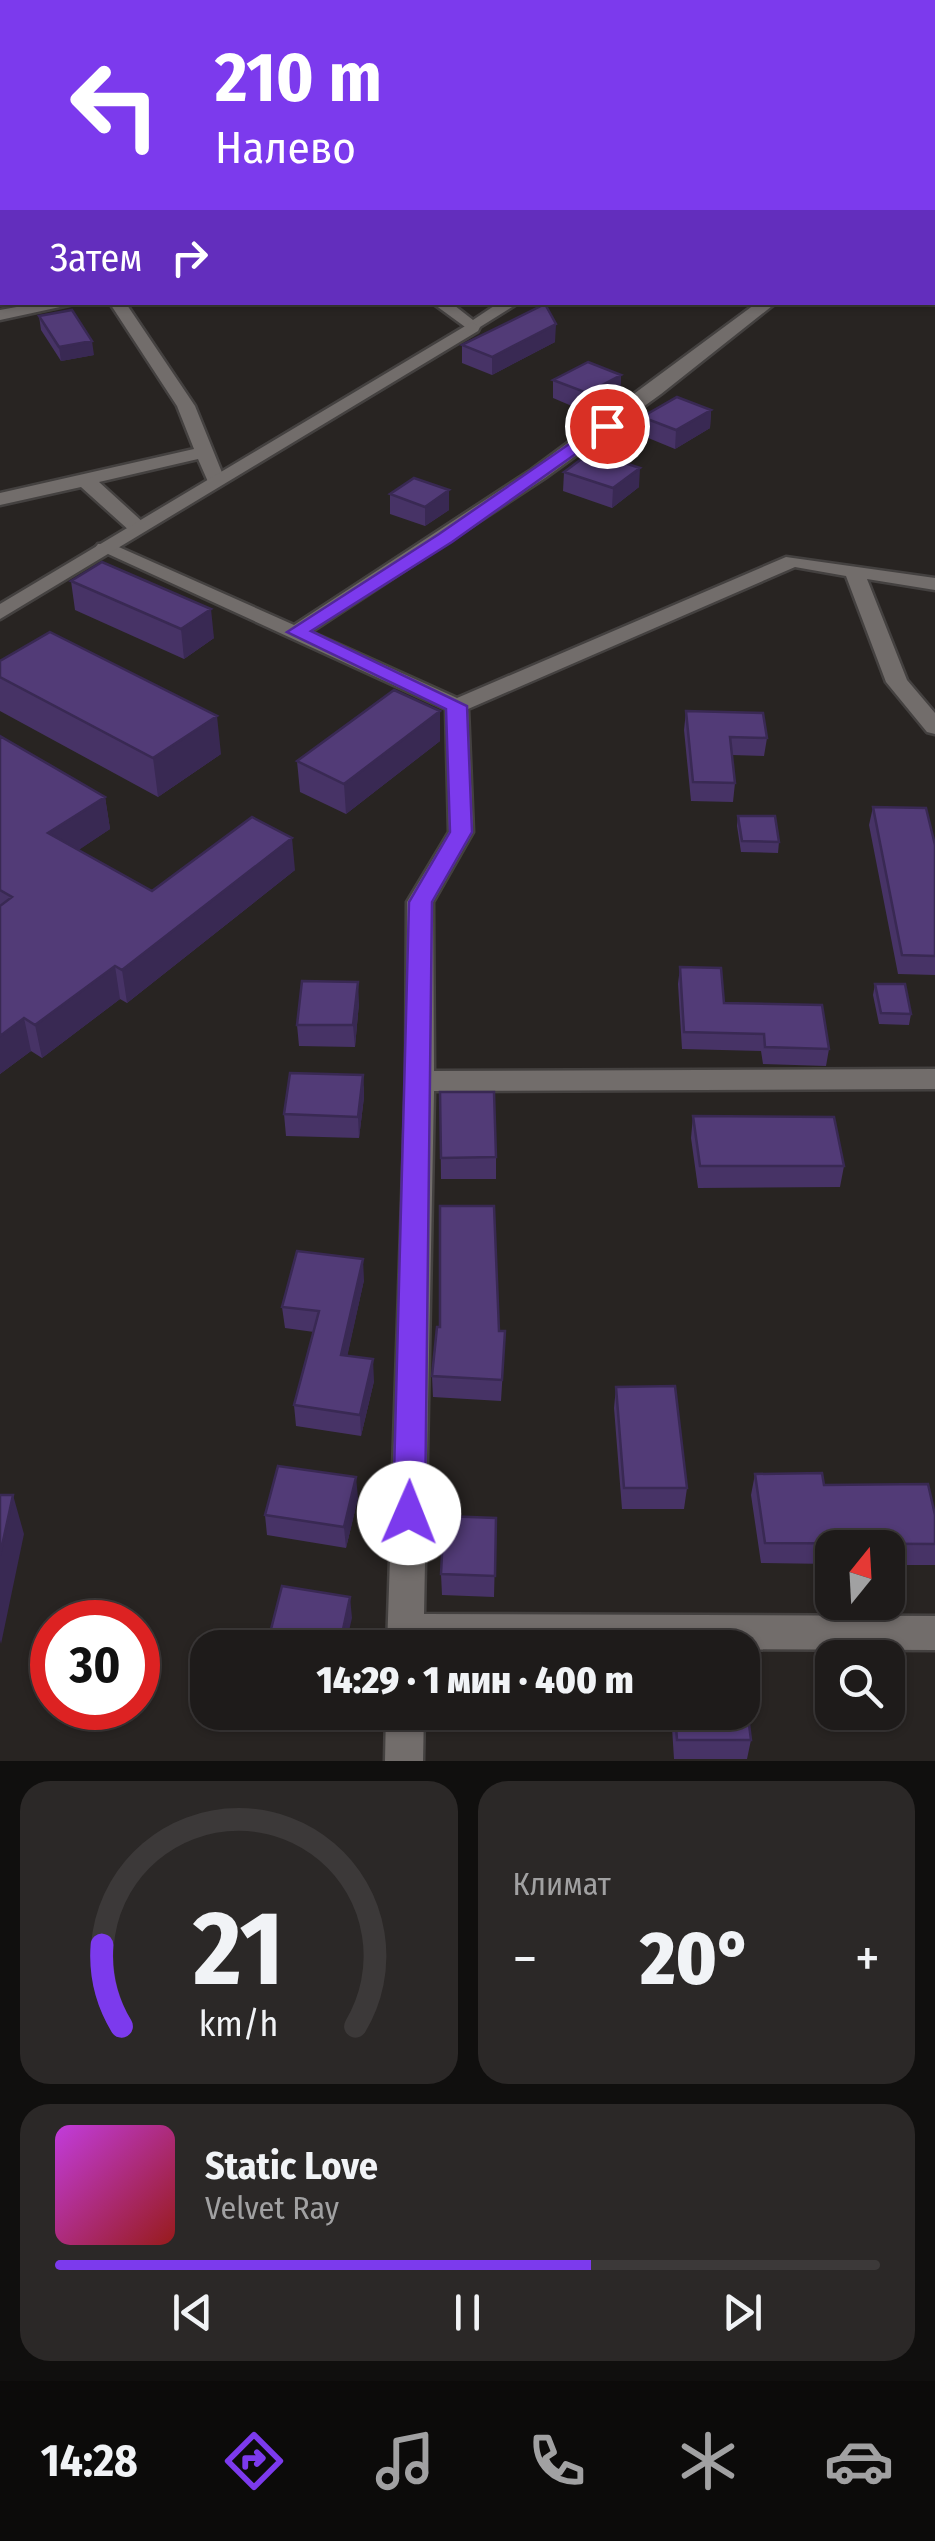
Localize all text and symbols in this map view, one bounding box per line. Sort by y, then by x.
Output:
text: 210 m [215,36,382,120]
icon: left [50,40,180,170]
text: Налево [215,121,356,175]
icon: right [162,230,217,285]
text: Затем [50,235,142,281]
pin [565,384,650,469]
icon: arrive [580,399,635,454]
position arrow [357,1461,461,1565]
north arrow [815,1530,905,1620]
map controls [815,1530,905,1730]
speed limit sign: 30 [30,1600,160,1730]
button: search [815,1640,905,1730]
text: 14:29 · 1 мин · 400 m [316,1657,634,1703]
text: Климат [513,1865,611,1903]
text: 21 [193,1887,284,2012]
text: 20° [640,1914,752,2004]
text: − [513,1926,537,1992]
text: + [855,1926,880,1992]
text: km/h [199,2003,279,2045]
text: Static Love [205,2143,378,2189]
text: Velvet Ray [205,2189,339,2227]
icon: previous [165,2285,220,2340]
icon: pause [440,2285,495,2340]
icon: next [715,2285,770,2340]
icon: directions [219,2426,289,2496]
icon: music [370,2426,440,2496]
icon: phone [522,2426,592,2496]
icon: climate [673,2426,743,2496]
icon: car [824,2426,894,2496]
text: 14:28 [41,2434,138,2488]

